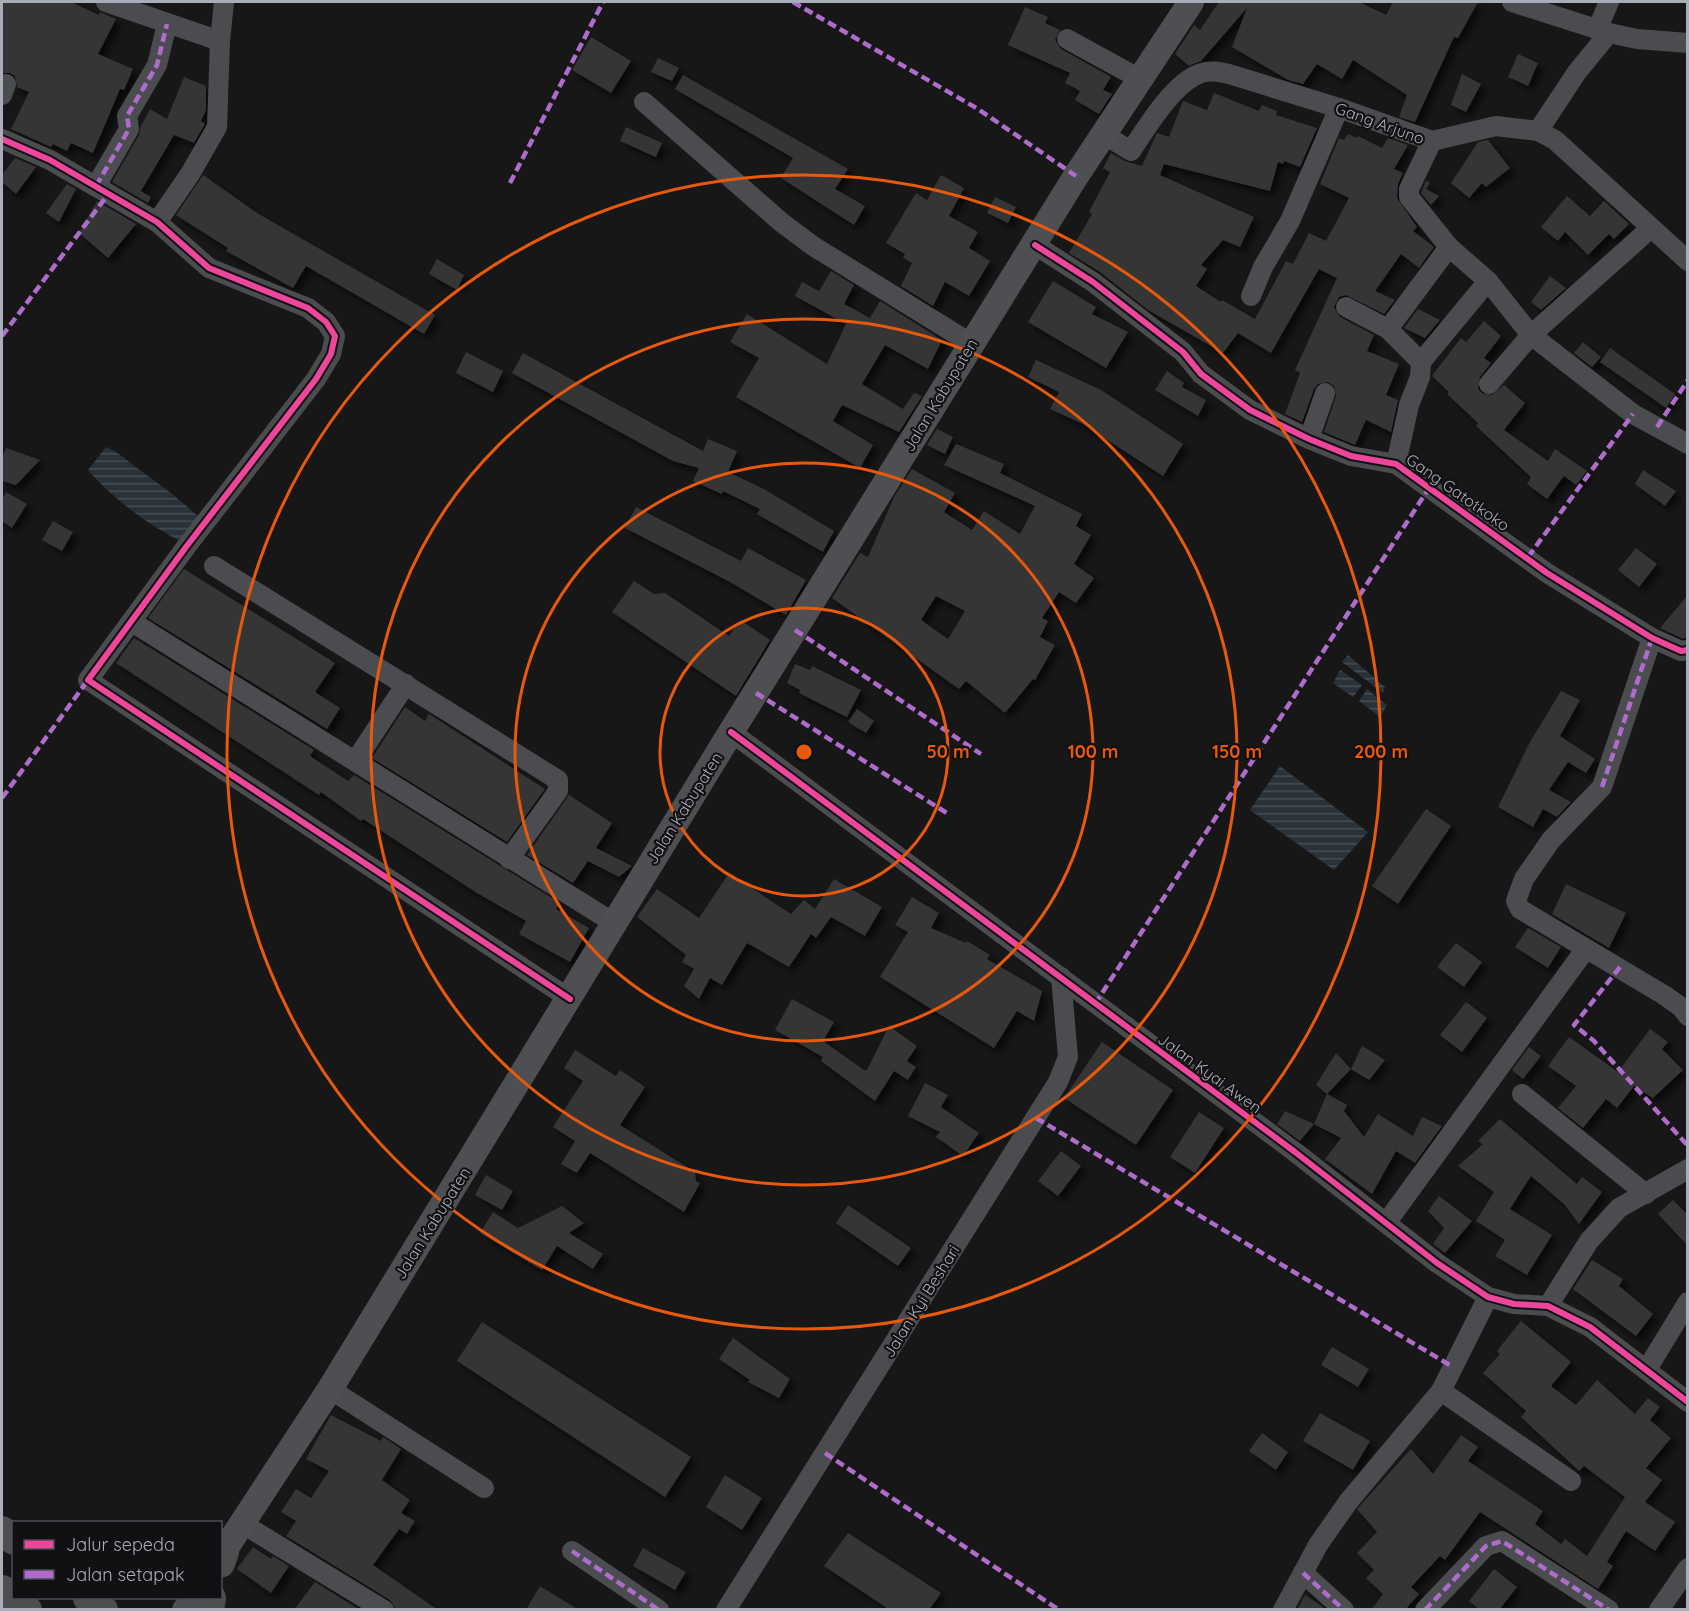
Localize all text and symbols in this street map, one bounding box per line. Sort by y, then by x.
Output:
street label: Gang Arjuno [1333,98,1427,148]
street label: Jalan Kabupaten [898,335,982,455]
street label: Gang Gatotkoko [1402,449,1514,535]
text: 50 m [926,740,970,763]
text: 100 m [1068,740,1118,763]
text: 150 m [1212,740,1262,763]
text: 200 m [1354,740,1408,763]
centre of rings [794,742,814,762]
street label: Jalan Kabupaten [642,748,726,868]
street label: Jalan Kyai Awen [1154,1029,1266,1117]
street label: Jalan Kabupaten [390,1163,474,1283]
street label: Jalan Kyi Beshari [878,1241,964,1361]
legend [12,1521,222,1599]
text: Jalur sepeda [66,1533,175,1556]
text: Jalan setapak [66,1563,185,1586]

